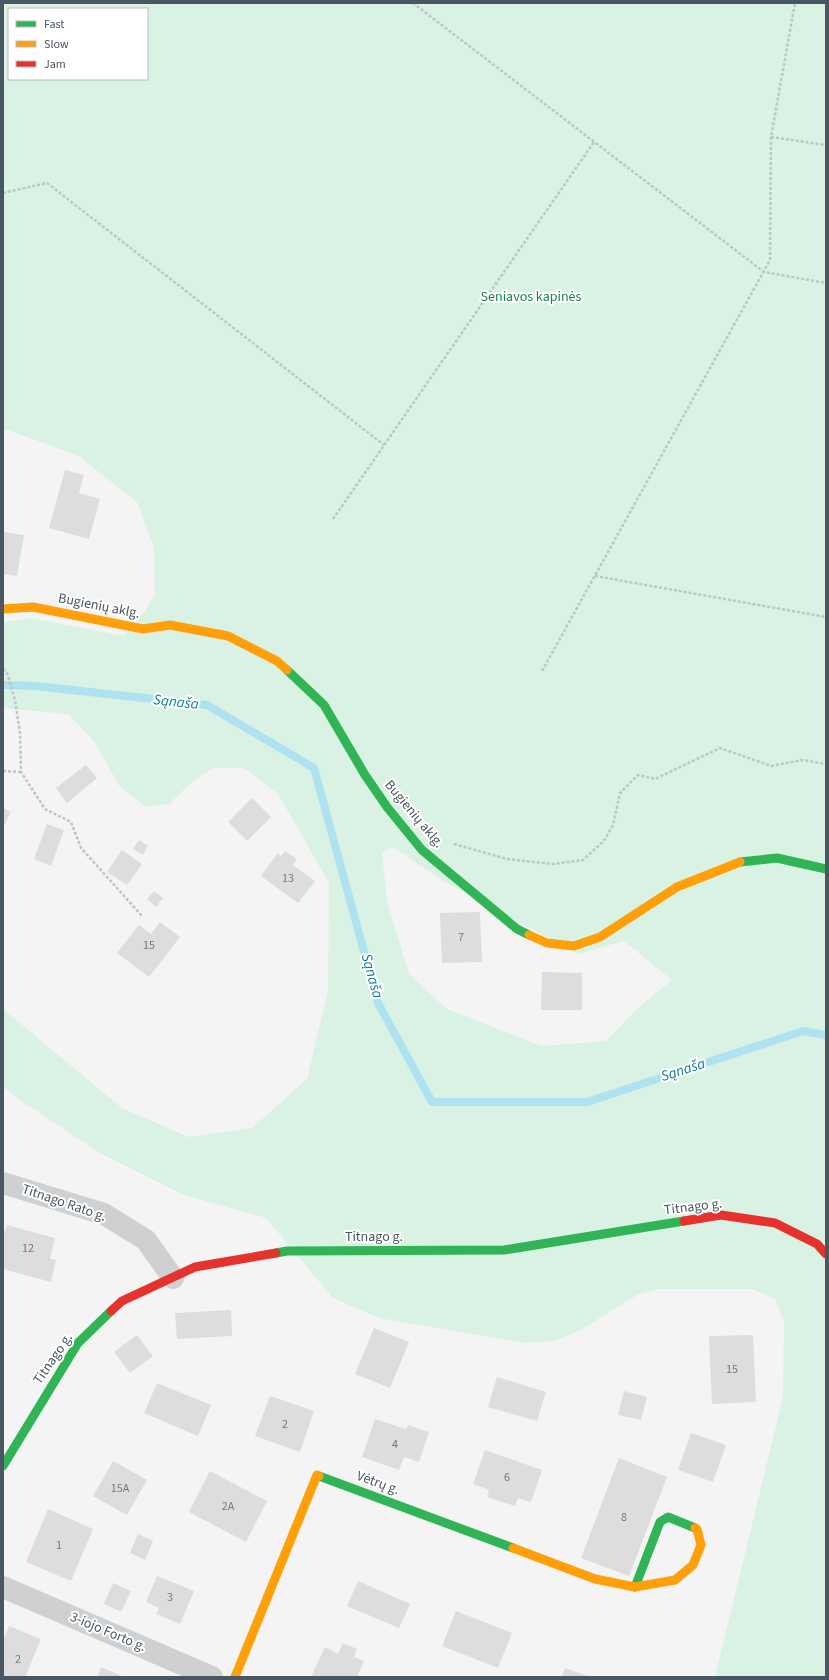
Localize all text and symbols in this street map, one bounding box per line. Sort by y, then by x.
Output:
legend [8,8,148,80]
text: Fast [44,16,64,33]
text: Slow [44,36,69,53]
text: Jam [44,56,66,73]
park label: Seniavos kapinės [481,287,582,307]
street label: Bugienių aklg. [56,588,142,624]
water label: Sąnaša [152,689,200,715]
street label: Bugienių aklg. [380,776,448,852]
house number: 13 [282,870,294,887]
house number: 7 [458,929,464,946]
house number: 15 [143,937,155,954]
water label: Sąnaša [356,951,388,1001]
water label: Sąnaša [658,1053,708,1087]
street label: Titnago Rato g. [19,1179,109,1227]
street label: Titnago g. [663,1194,723,1220]
street label: Titnago g. [345,1227,403,1247]
house number: 12 [22,1240,34,1257]
street label: Titnago g. [28,1329,78,1389]
house number: 15 [726,1361,738,1378]
house number: 2 [282,1416,288,1433]
house number: 4 [392,1436,398,1453]
street label: Vėtrų g. [354,1466,402,1500]
house number: 6 [504,1469,510,1486]
house number: 15A [111,1480,130,1497]
house number: 2A [222,1498,235,1515]
house number: 8 [621,1509,627,1526]
house number: 1 [56,1537,62,1554]
house number: 3 [167,1589,173,1606]
street label: 3-iojo Forto g. [67,1607,149,1657]
house number: 2 [15,1651,21,1668]

